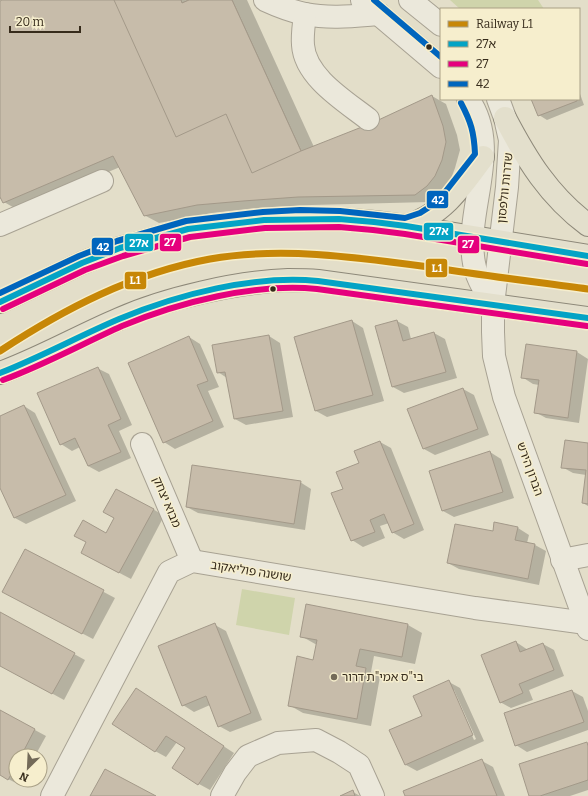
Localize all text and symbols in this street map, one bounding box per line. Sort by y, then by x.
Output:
scale bar [10,8,80,34]
legend [440,8,580,100]
text: 20 m [16,15,45,29]
text: Railway L1 [476,17,533,31]
text: 27א [476,37,497,51]
unlabelled marker [424,42,434,52]
text: 27 [476,57,488,71]
text: 42 [476,77,490,91]
street label: שדרות וולפסון [494,152,516,224]
line badge: 42 [426,190,449,209]
text: 42 [432,194,444,207]
line badge: 27א [423,222,454,241]
text: 27א [429,225,449,238]
line badge: 27א [124,233,154,252]
line badge: 27 [159,233,182,252]
line badge: 27 [457,235,480,254]
text: 27 [164,236,176,249]
line badge: 42 [91,237,114,256]
text: 27א [129,237,149,250]
text: 27 [462,238,474,251]
text: 42 [97,241,109,254]
line badge: L1 [425,258,448,278]
text: L1 [432,262,443,275]
line badge: L1 [124,271,147,290]
text: L1 [130,274,141,287]
unlabelled marker [268,284,278,294]
street label: הברון הירש [514,440,546,498]
street label: מבוא יצחק [150,474,184,530]
street label: שושנה פוליאקוב [210,558,292,584]
place label: בי"ס אמי"ת דרור [342,670,424,684]
marker: בי"ס אמי"ת דרור [329,672,339,682]
north arrow [8,748,48,788]
text: N [17,769,31,784]

